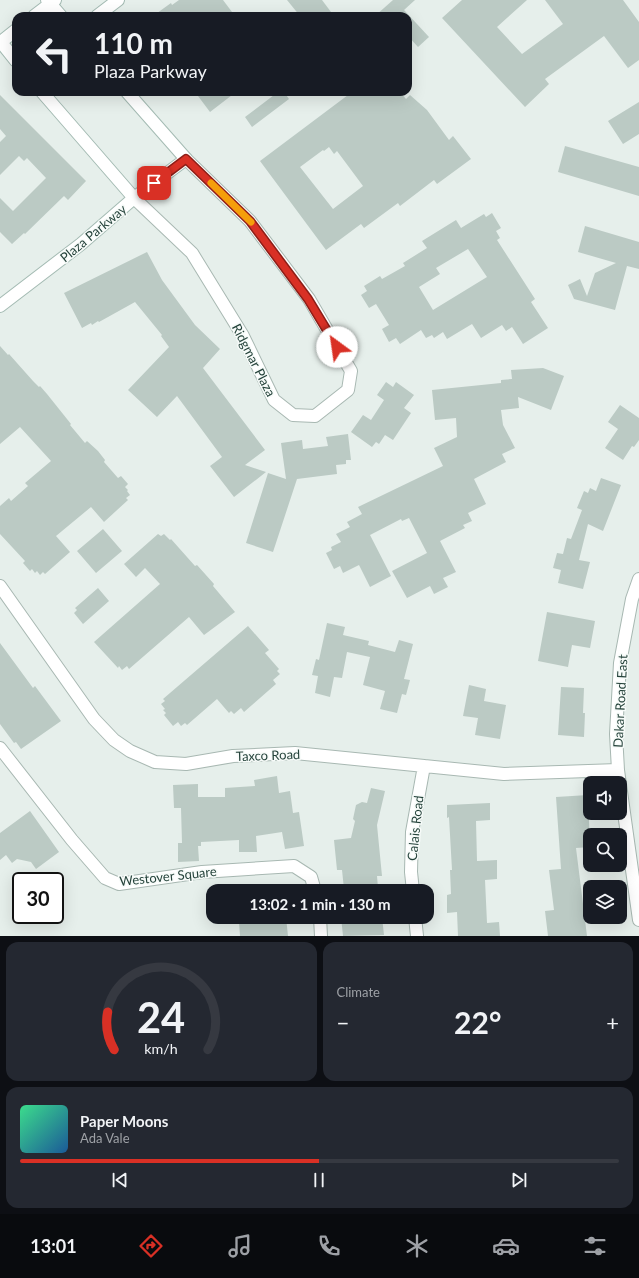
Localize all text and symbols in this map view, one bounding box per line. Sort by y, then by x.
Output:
text: 110 m [94,26,173,60]
icon: left [28,28,80,80]
text: Plaza Parkway [94,60,207,82]
pin [137,166,171,200]
icon: arrive [143,172,165,194]
street label: Plaza Parkway [57,200,130,265]
street label: Ridgmar Plaza [229,321,279,399]
position arrow [316,326,358,368]
street label: Dakar Road East [610,654,630,748]
street label: Taxco Road [236,746,300,764]
map controls [583,776,627,924]
button: sound [583,776,627,820]
street label: Calais Road [404,795,426,861]
button: search [583,828,627,872]
street label: Westover Square [119,863,217,889]
speed limit sign: 30 [12,872,64,924]
button: layers [583,880,627,924]
text: 13:02 · 1 min · 130 m [250,895,390,913]
text: Climate [337,984,380,1000]
text: 24 [137,991,185,1041]
text: 22° [454,1004,501,1040]
text: − [337,1009,349,1036]
text: + [606,1009,619,1036]
text: km/h [145,1039,178,1056]
text: Paper Moons [80,1112,168,1130]
text: Ada Vale [80,1130,130,1146]
icon: previous [109,1169,131,1191]
icon: pause [308,1169,330,1191]
icon: next [508,1169,530,1191]
icon: directions [137,1232,165,1260]
icon: music [226,1232,254,1260]
icon: phone [315,1232,343,1260]
icon: climate [403,1232,431,1260]
icon: car [492,1232,520,1260]
icon: filters [581,1232,609,1260]
text: 13:01 [30,1235,77,1257]

